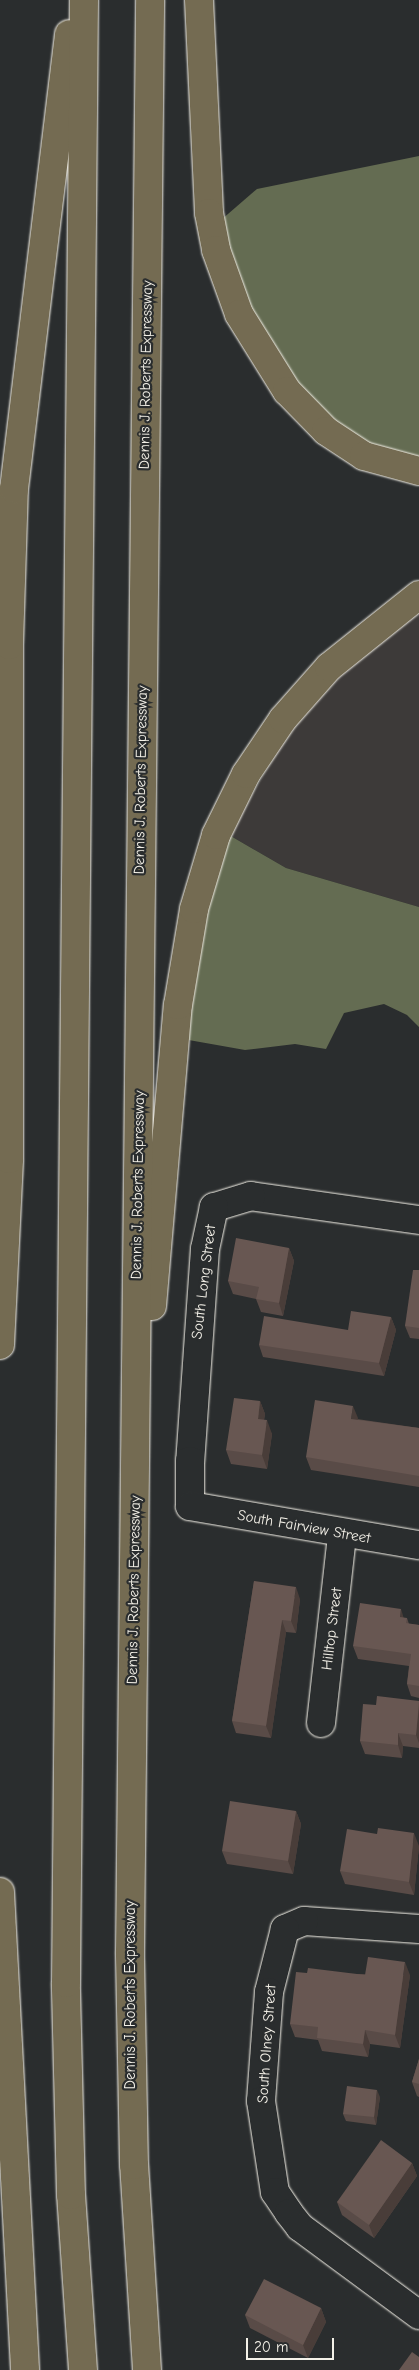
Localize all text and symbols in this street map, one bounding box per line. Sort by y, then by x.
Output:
street label: Dennis J. Roberts Expressway [135,280,157,470]
street label: Dennis J. Roberts Expressway [130,685,152,875]
street label: Dennis J. Roberts Expressway [127,1090,149,1280]
street label: South Long Street [188,1224,220,1340]
street label: Dennis J. Roberts Expressway [123,1495,145,1685]
street label: South Fairview Street [236,1506,372,1548]
street label: Hilltop Street [318,1587,346,1671]
street label: Dennis J. Roberts Expressway [122,1901,140,2089]
street label: South Olney Street [254,1984,280,2104]
scale bar [249,2328,336,2360]
text: 20 m [254,2338,288,2356]

